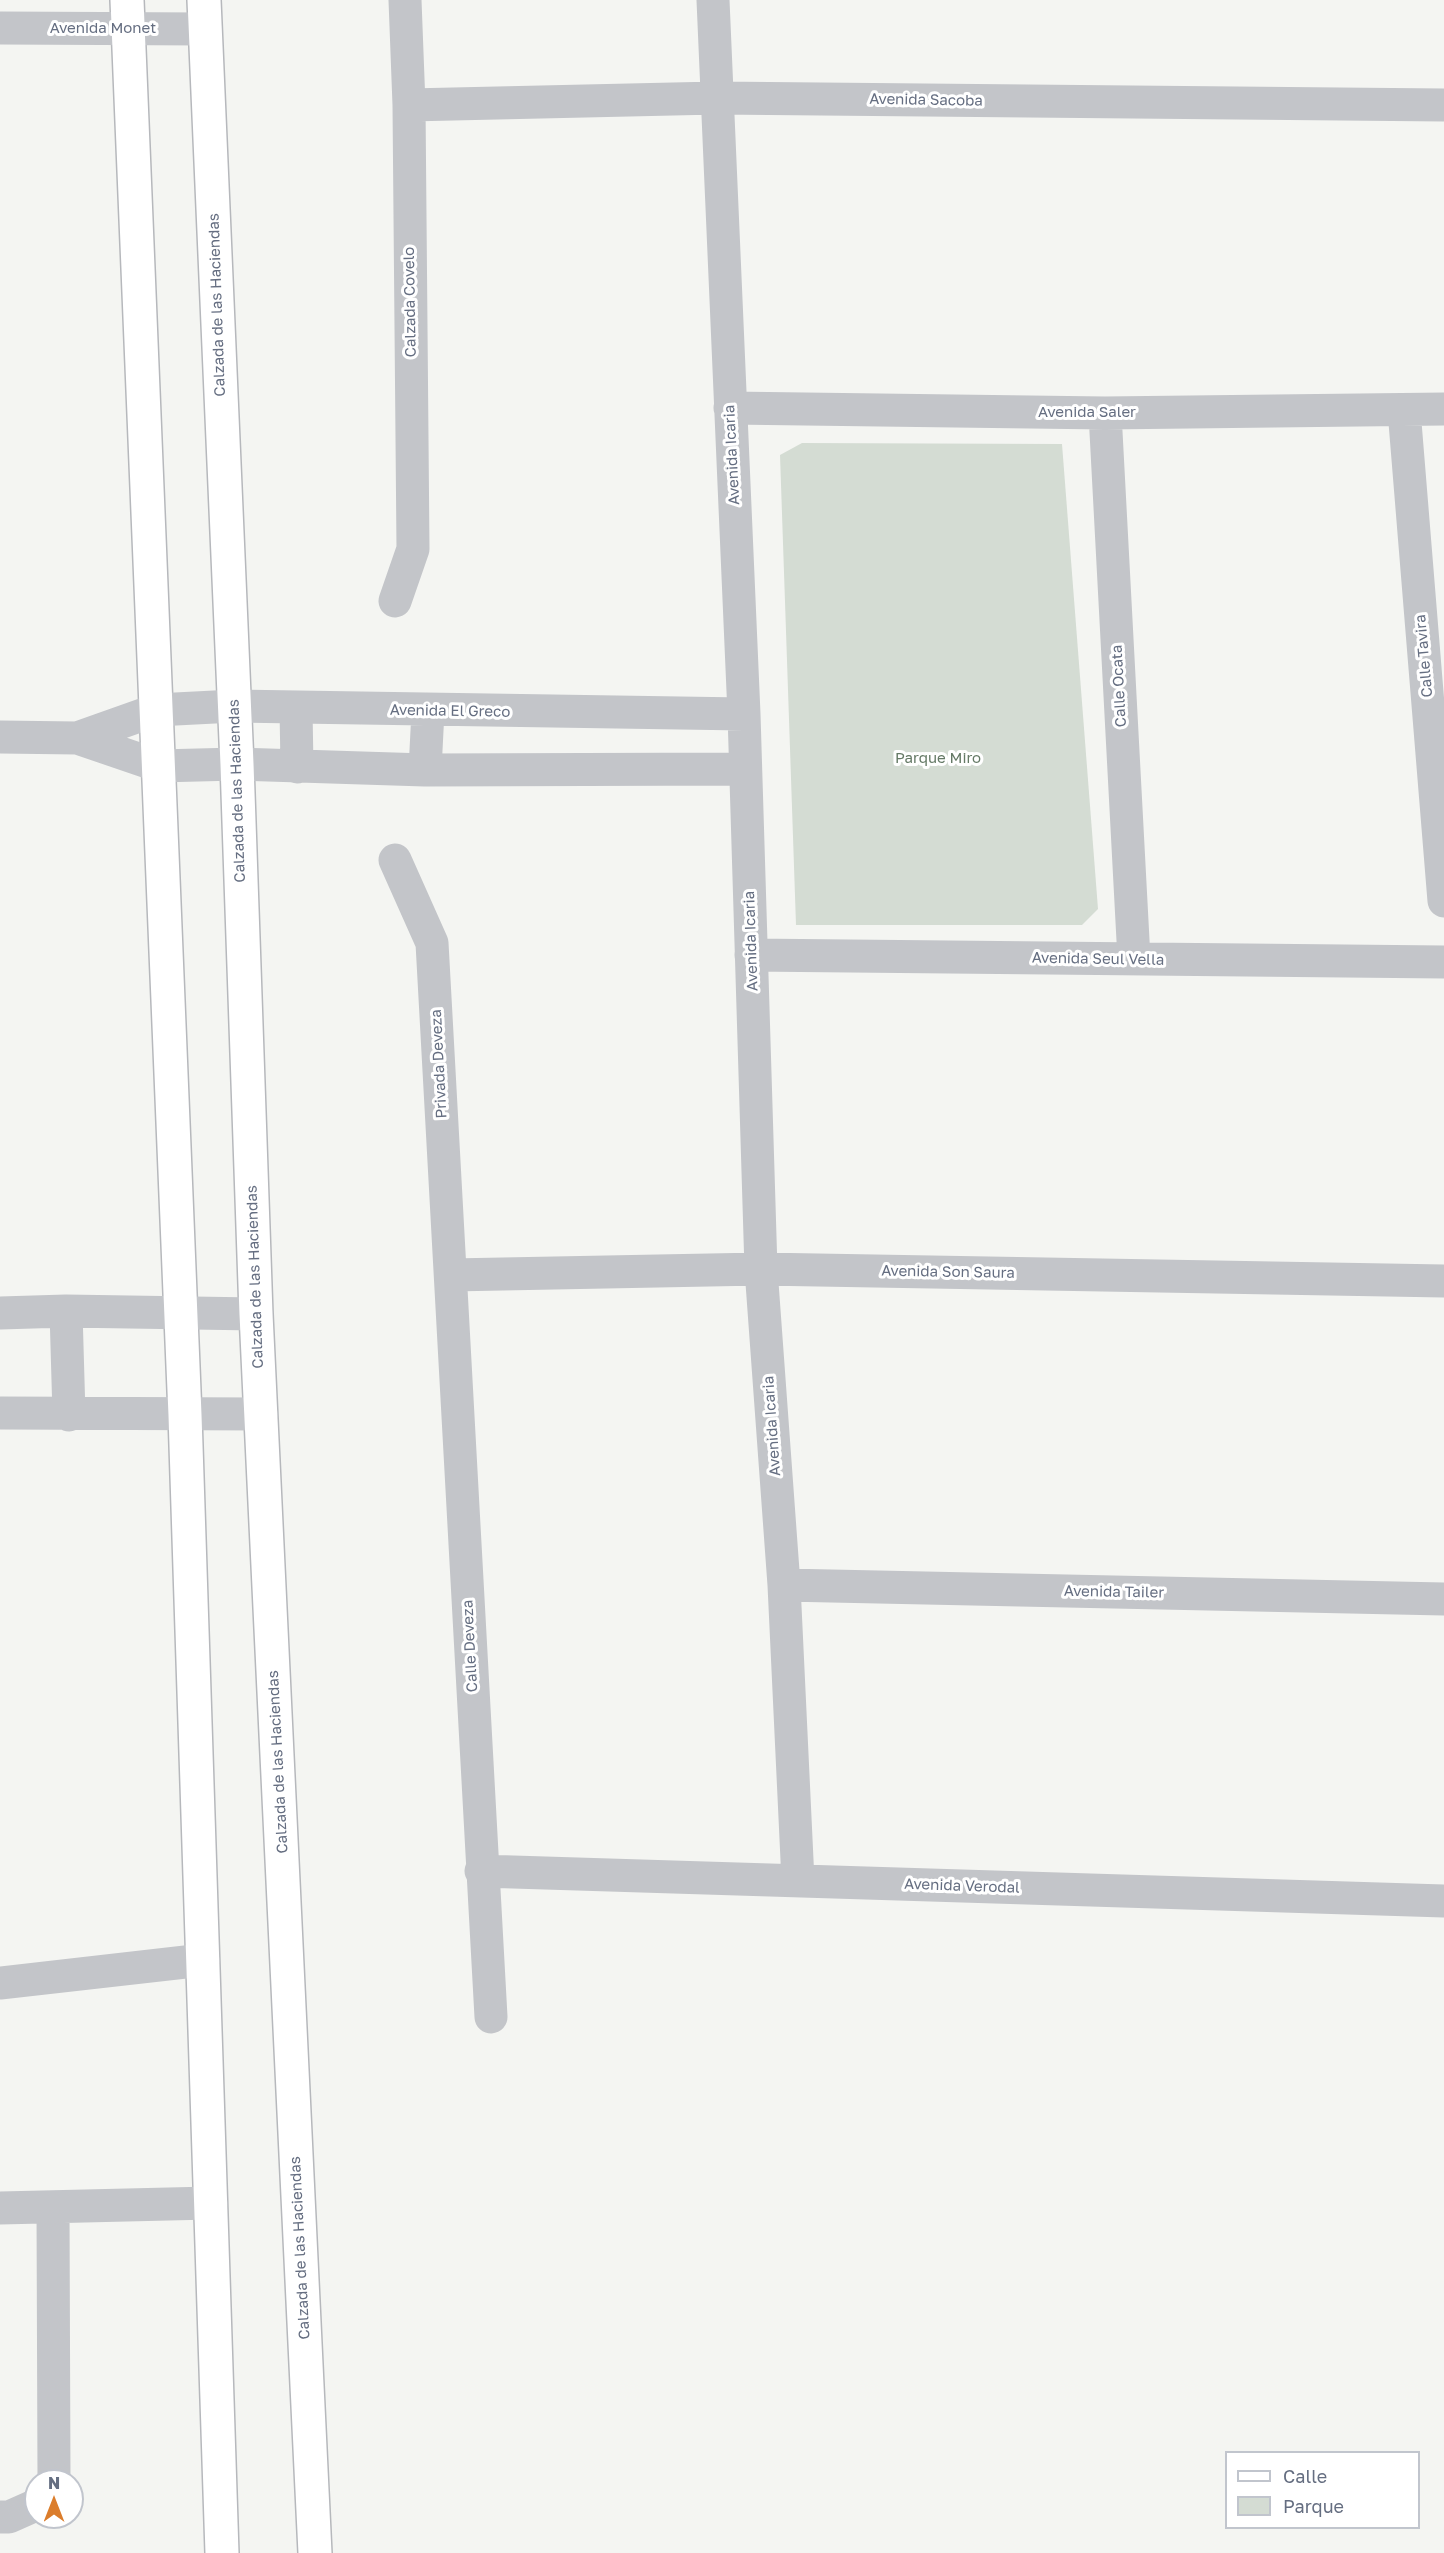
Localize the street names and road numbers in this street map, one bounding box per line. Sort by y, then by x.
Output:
street label: Avenida Monet [50,19,156,37]
street label: Avenida Sacoba [869,90,983,110]
street label: Calzada de las Haciendas [205,213,229,397]
street label: Calzada Covelo [400,247,420,357]
street label: Avenida Saler [1038,403,1136,421]
street label: Avenida Icaria [720,404,744,506]
street label: Calle Tavira [1411,614,1437,698]
street label: Calle Ocata [1108,644,1130,728]
street label: Calzada de las Haciendas [225,699,249,883]
street label: Avenida El Greco [390,701,510,721]
street label: Avenida Icaria [740,891,762,991]
street label: Avenida Seul Vella [1032,949,1164,969]
street label: Privada Deveza [427,1009,451,1119]
street label: Calzada de las Haciendas [243,1185,267,1369]
street label: Avenida Son Saura [881,1262,1015,1282]
street label: Avenida Icaria [760,1375,784,1477]
street label: Avenida Tailer [1064,1582,1164,1602]
street label: Calle Deveza [459,1599,481,1693]
street label: Calzada de las Haciendas [264,1670,292,1854]
street label: Avenida Verodal [904,1875,1020,1897]
street label: Calzada de las Haciendas [286,2156,314,2340]

